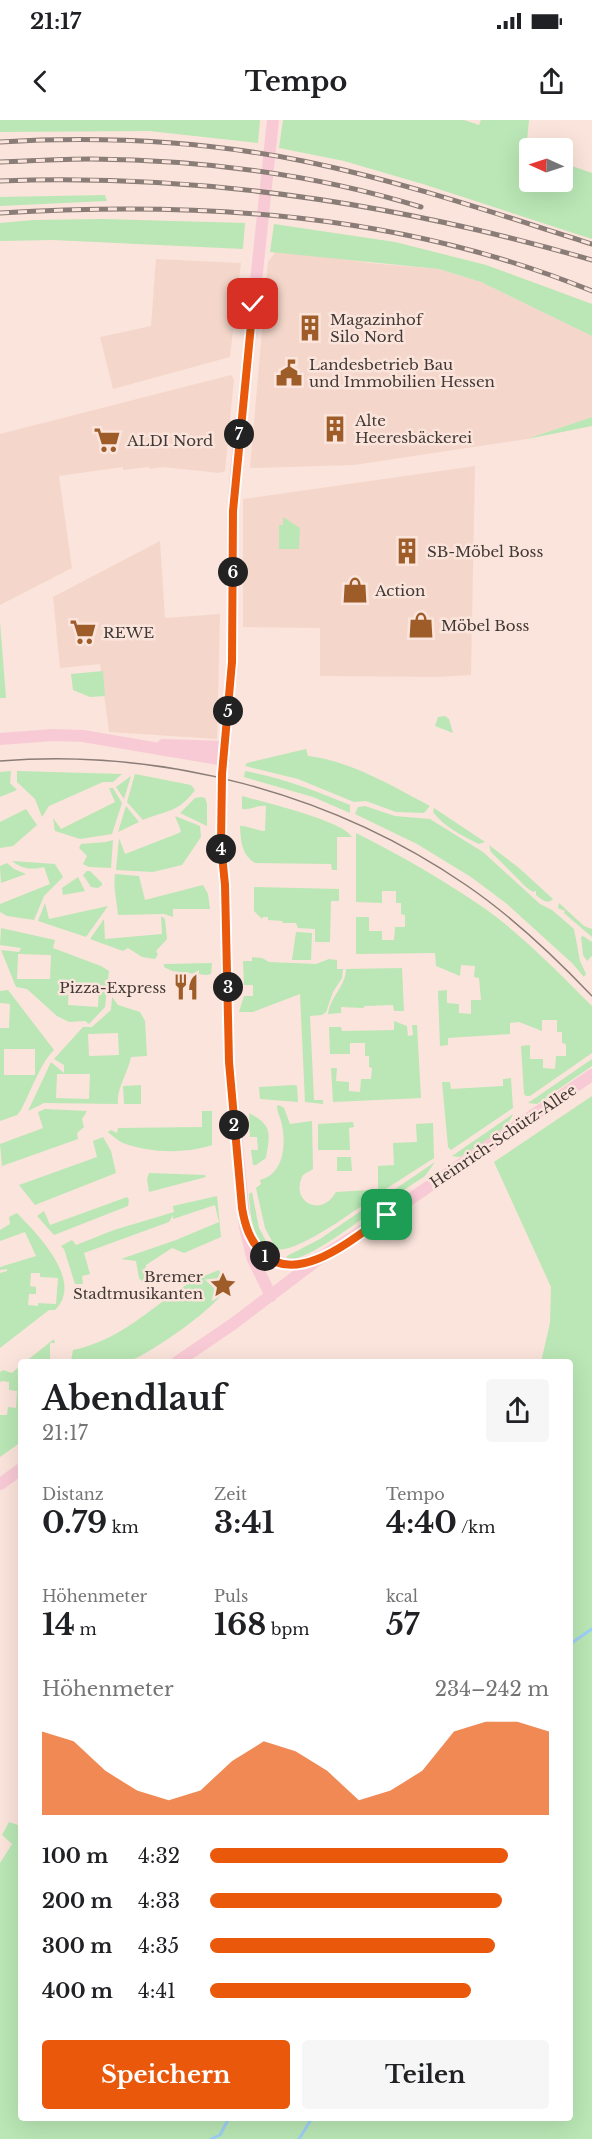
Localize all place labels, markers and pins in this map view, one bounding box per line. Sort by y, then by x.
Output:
pin [227,278,278,329]
place label: Magazinhof Silo Nord [330,310,424,346]
building icon: Magazinhof Silo Nord [295,313,325,343]
place label: Landesbetrieb Bau und Immobilien Hessen [309,355,495,391]
public building icon: Landesbetrieb Bau und Immobilien Hessen [274,358,304,388]
place label: Alte Heeresbäckerei [354,411,472,447]
building icon: Alte Heeresbäckerei [320,414,350,444]
pin: 7 [224,419,254,449]
supermarket icon: ALDI Nord [92,425,122,455]
place label: ALDI Nord [126,431,213,450]
building icon: SB-Möbel Boss [392,536,422,566]
place label: SB-Möbel Boss [427,542,543,561]
pin: 6 [218,557,248,587]
shop icon: Action [340,575,370,605]
place label: Action [374,581,425,600]
shop icon: Möbel Boss [406,610,436,640]
place label: Möbel Boss [441,616,529,635]
supermarket icon: REWE [68,617,98,647]
place label: REWE [103,623,154,642]
pin: 5 [213,696,243,726]
pin: 4 [206,834,236,864]
restaurant icon: Pizza-Express [171,972,201,1002]
pin: 3 [213,972,243,1002]
place label: Pizza-Express [59,978,166,997]
pin: 2 [219,1110,249,1140]
pin [361,1189,412,1240]
pin: 1 [250,1241,280,1271]
place label: Bremer Stadtmusikanten [73,1267,204,1303]
place icon: Bremer Stadtmusikanten [208,1270,238,1300]

